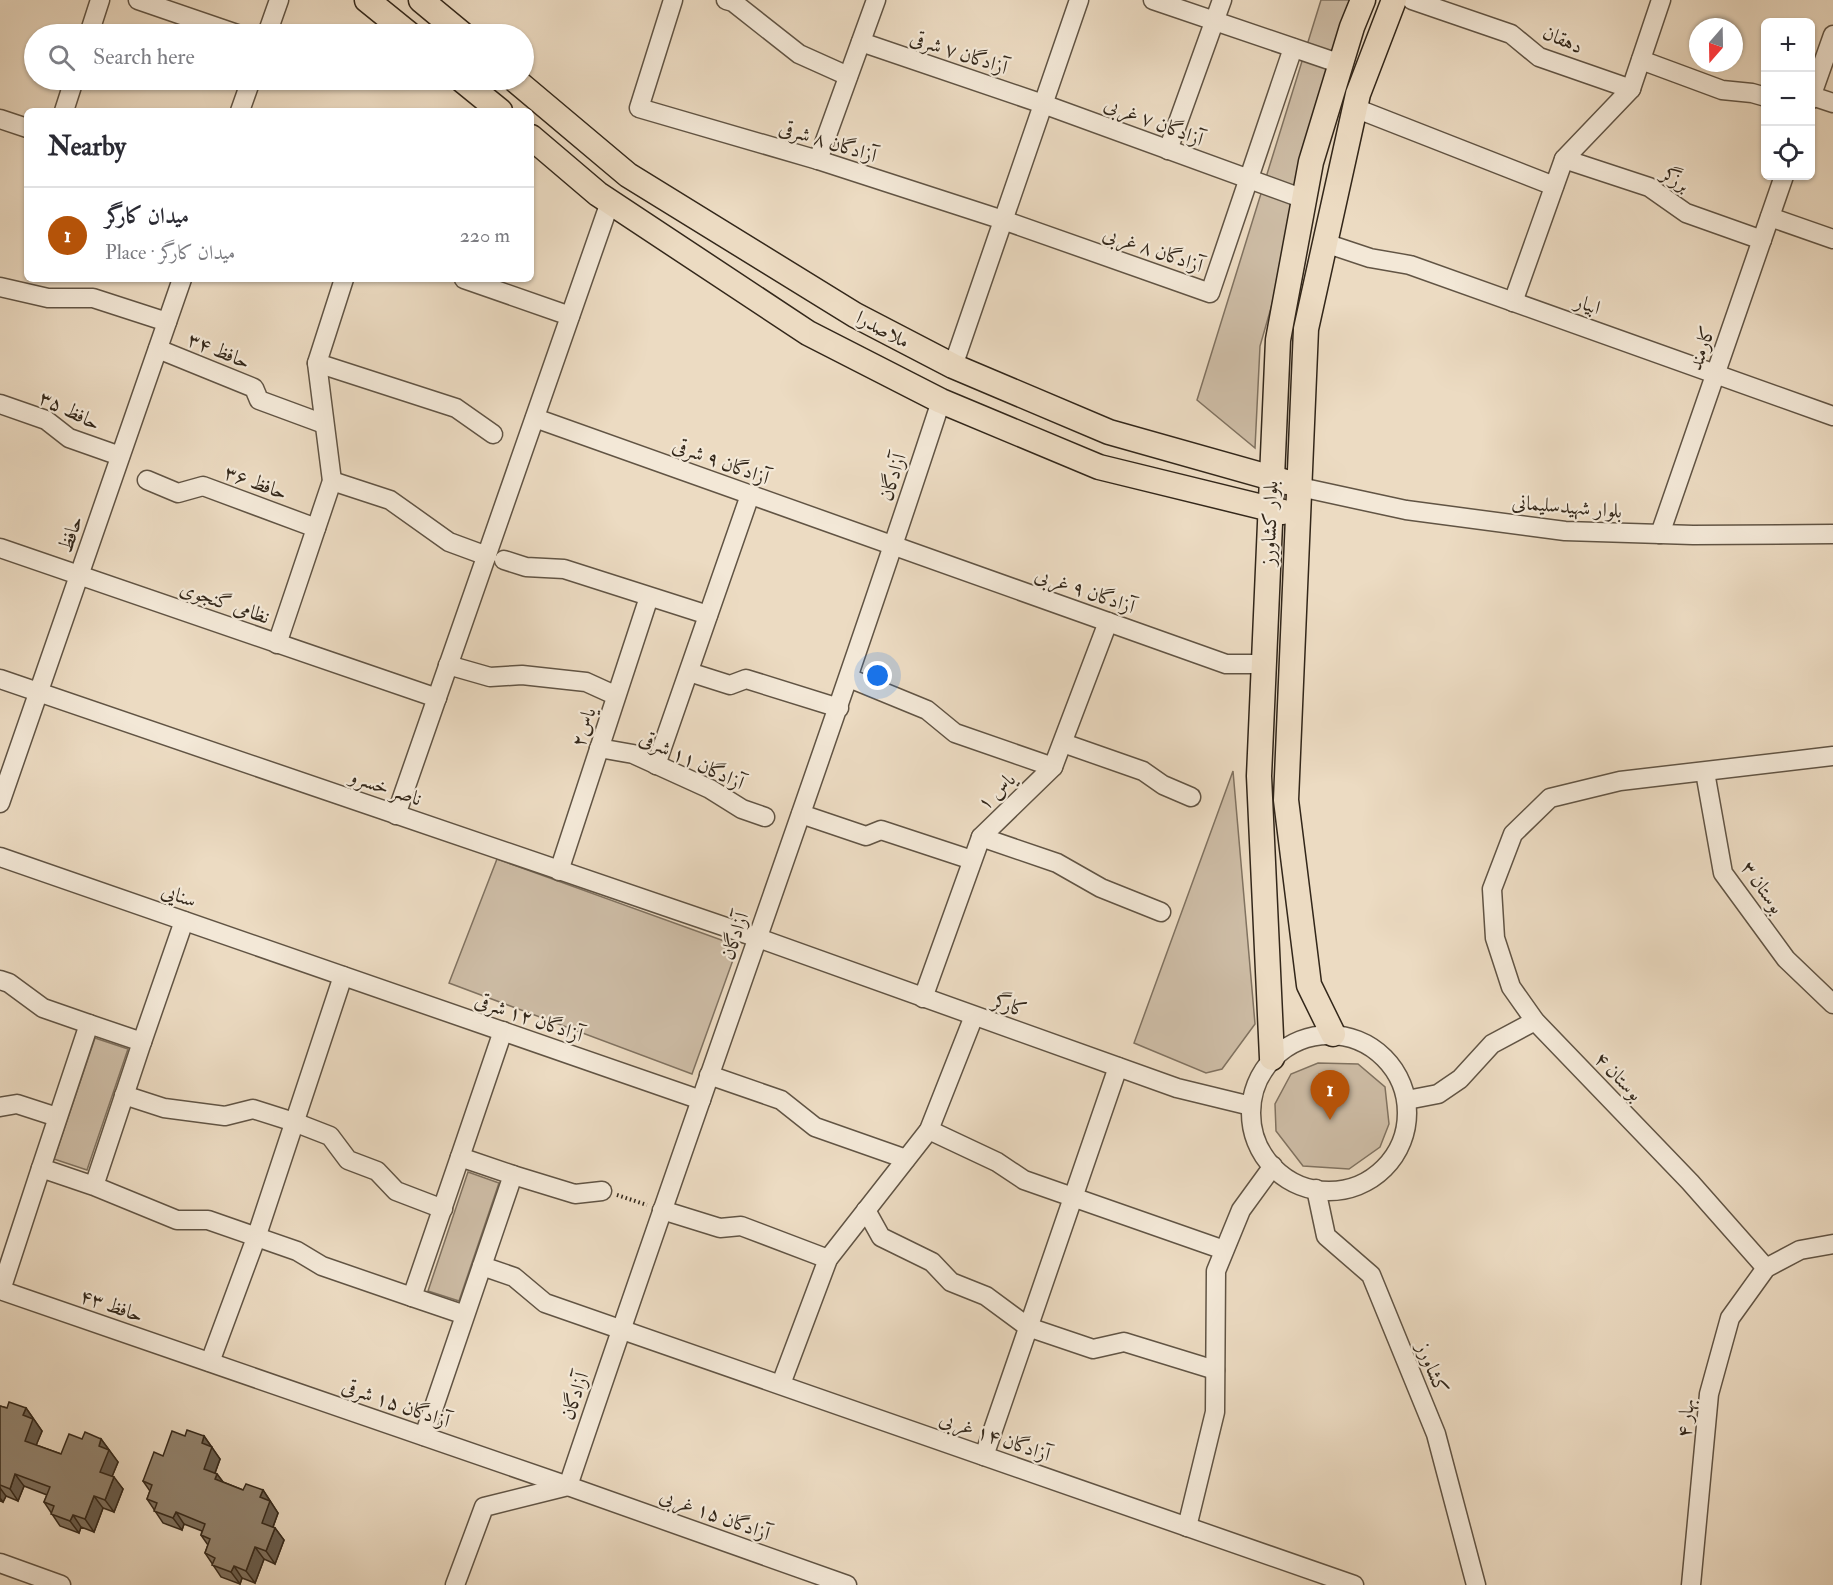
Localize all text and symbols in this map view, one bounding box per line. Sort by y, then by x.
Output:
north arrow [1689,18,1743,72]
map controls [1761,18,1815,180]
button: + [1761,18,1815,72]
street label: دهقان [1539,20,1587,59]
search box [24,24,534,90]
street label: آزادگان ۷ شرقی [907,25,1013,82]
icon: search [45,41,78,74]
text: Search here [93,43,195,71]
button: − [1761,72,1815,126]
street label: آزادگان ۷ غربی [1100,91,1209,155]
street label: آزادگان ۸ شرقی [776,115,882,170]
button: locate [1761,126,1815,180]
text: Nearby [48,131,126,163]
street label: برزگر [1655,159,1695,198]
text: میدان کارگر [105,202,189,230]
street label: آزادگان ۸ غربی [1099,221,1209,281]
text: 1 [64,223,71,248]
text: 220 m [460,223,510,248]
text: Place · میدان کارگر [105,240,235,265]
street label: ابیار [1570,288,1604,320]
street label: ملاصدرا [852,305,914,354]
street label: کارمند [1682,323,1721,374]
street label: حافظ ۳۴ [184,327,254,374]
street label: حافظ ۳۵ [35,385,105,436]
street label: آزادگان ۹ شرقی [669,432,775,492]
street label: آزادگان [873,448,913,504]
street label: حافظ ۳۶ [221,460,291,505]
street label: بلوار کشاورز [1255,480,1283,568]
street label: بلوار شهیدسلیمانی [1511,489,1623,524]
street label: حافظ [53,512,88,556]
street label: آزادگان ۹ غربی [1031,562,1141,622]
street label: نظامی گنجوی [177,575,273,630]
your location [863,661,892,690]
street label: یاس۲ [565,703,602,750]
street label: آزادگان ۱۱ شرقی [635,725,751,798]
street label: ناصر خسرو [345,763,425,812]
street label: یاس ۱ [972,766,1022,816]
street label: بوستان ۳ [1735,856,1790,919]
street label: سنایی [158,878,200,914]
street label: آزادگان [715,907,755,963]
street label: کارگر [987,986,1031,1023]
street label: آزادگان ۱۲ شرقی [471,987,589,1049]
street label: بوستان ۴ [1589,1046,1648,1106]
pin: 1 [1310,1070,1350,1120]
street label: حافظ ۴۳ [77,1283,147,1328]
street label: کشاورز [1410,1337,1454,1397]
street label: آزادگان [555,1367,595,1423]
street label: آزادگان ۱۵ شرقی [338,1373,456,1435]
street label: بهار ۴ [1671,1397,1700,1439]
street label: آزادگان ۱۴ غربی [935,1406,1056,1470]
street label: آزادگان ۱۵ غربی [655,1483,776,1549]

